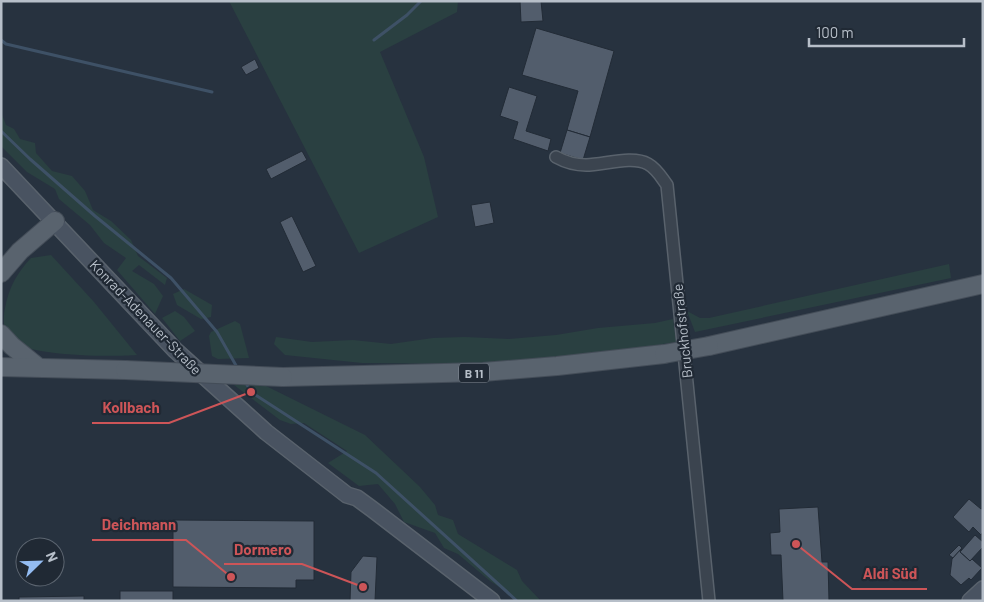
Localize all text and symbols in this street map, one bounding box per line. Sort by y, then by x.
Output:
scale bar [809,15,964,47]
text: 100 m [816,23,854,41]
street label: Konrad-Adenauer-Straße [87,256,205,378]
street label: Bruckhofstraße [669,283,695,379]
road number: B 11 [459,363,489,382]
callout: Kollbach [92,393,169,423]
text: Kollbach [102,398,160,416]
callout: Deichmann [92,510,186,540]
text: Deichmann [102,515,176,533]
callout: Dormero [224,534,302,564]
north arrow [15,537,65,587]
text: Dormero [234,540,292,558]
text: N [43,549,62,564]
callout: Aldi Süd [852,559,927,589]
text: Aldi Süd [863,564,917,582]

